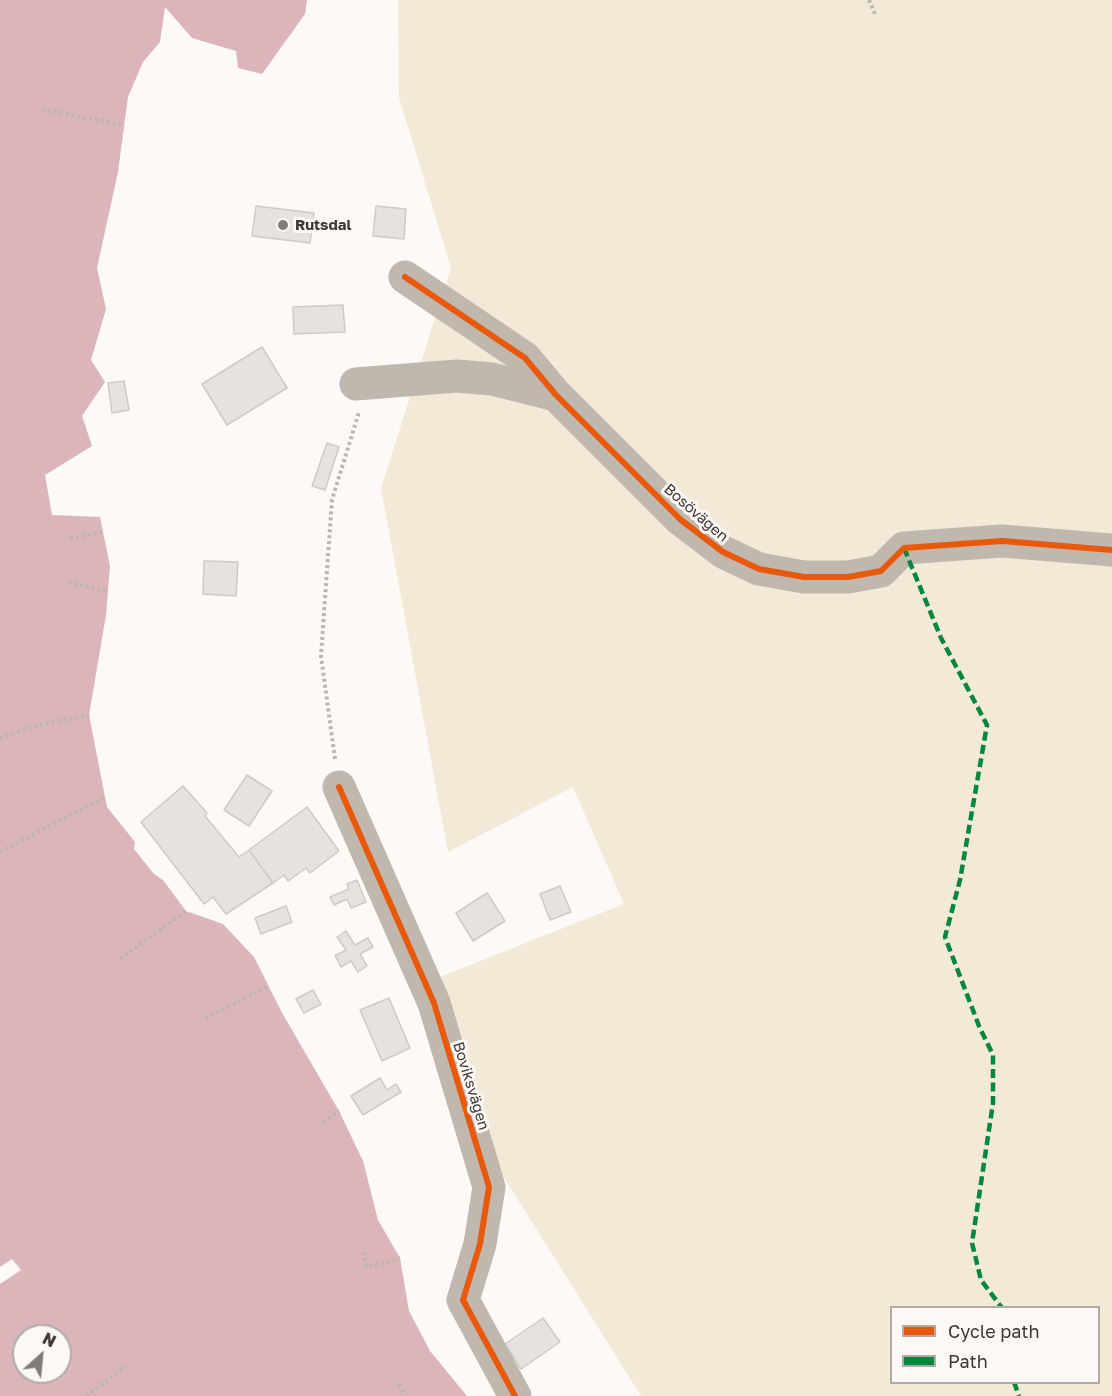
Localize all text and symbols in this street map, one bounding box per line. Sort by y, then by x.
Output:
place label: Rutsdal [295,216,351,234]
marker: Rutsdal [276,218,290,232]
street label: Bosövägen [660,480,732,546]
street label: Boviksvägen [449,1040,493,1132]
legend [890,1306,1100,1384]
text: Cycle path [948,1320,1040,1342]
north arrow [12,1324,72,1384]
text: N [39,1328,59,1351]
text: Path [948,1350,988,1372]

